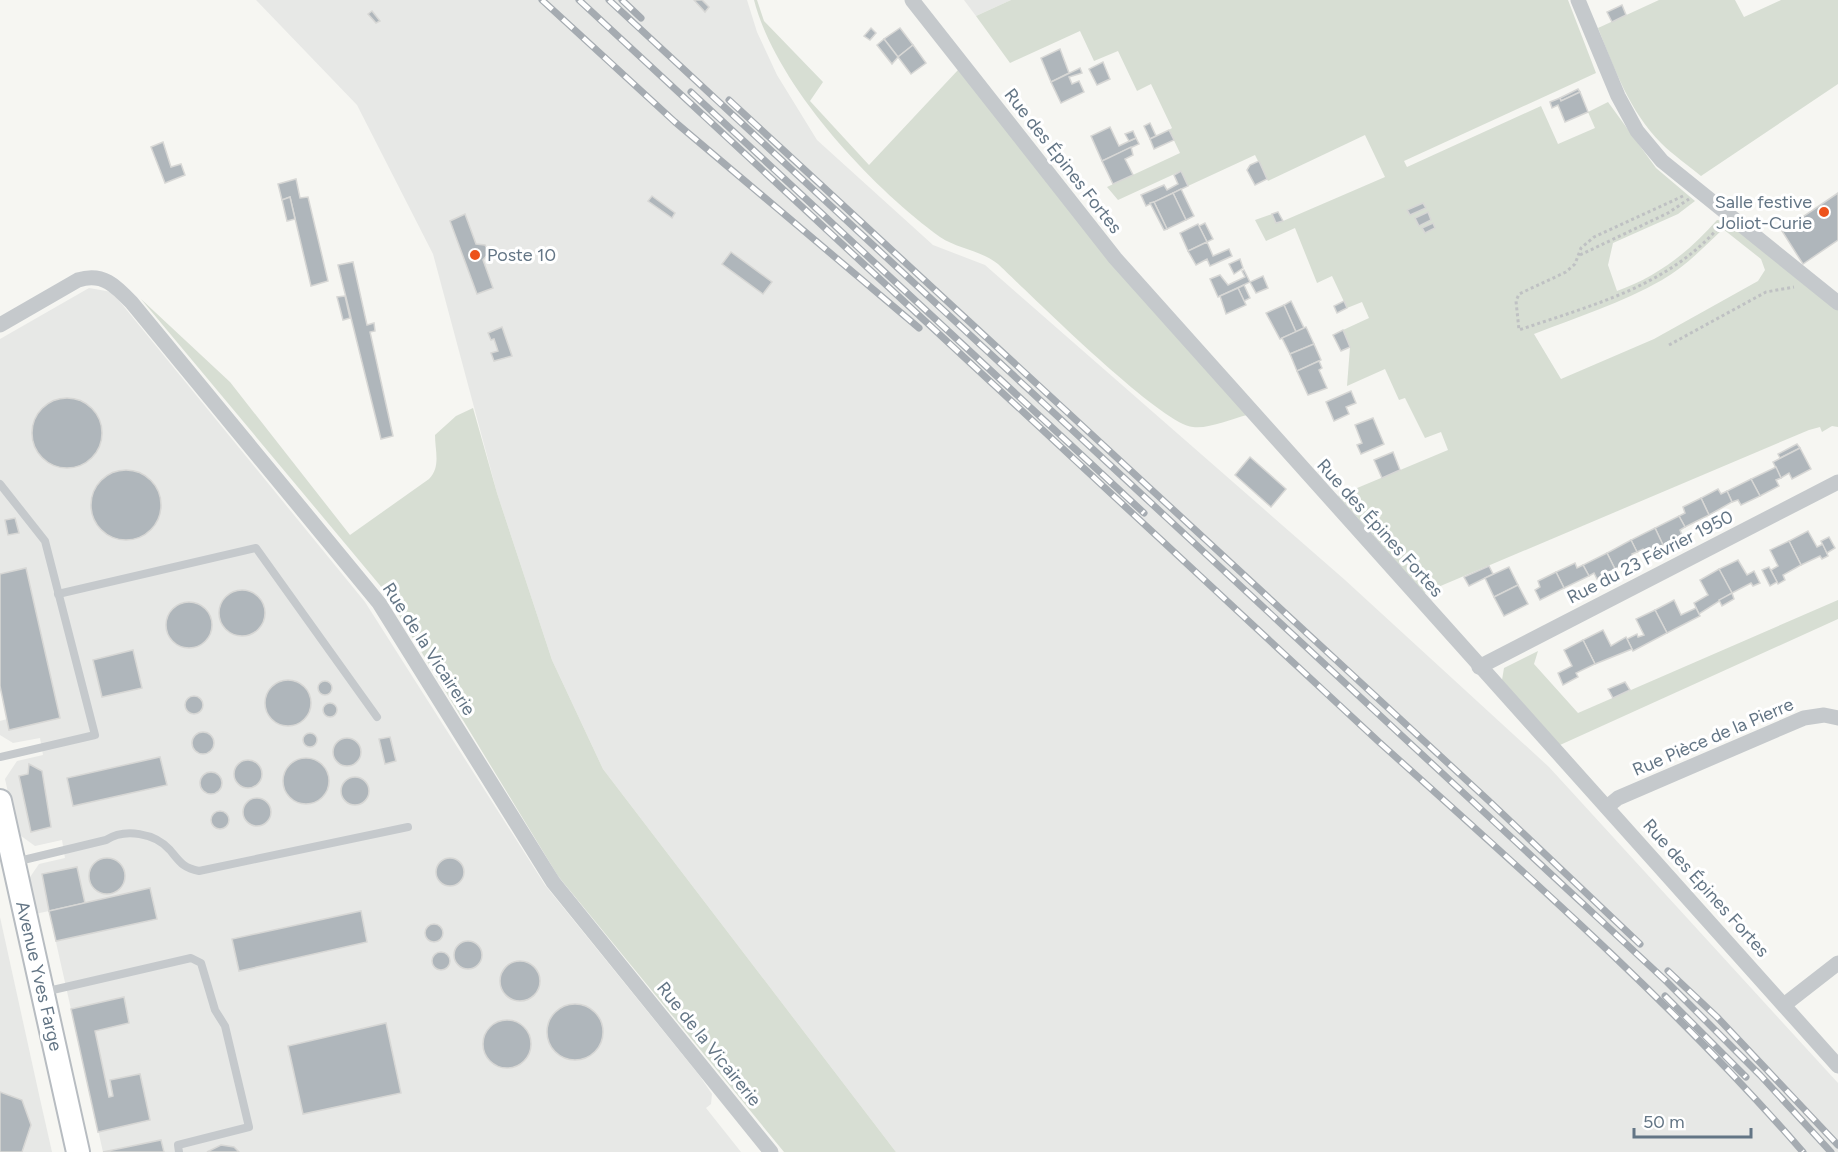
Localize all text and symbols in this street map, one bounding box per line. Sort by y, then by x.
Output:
street label: Rue des Épines Fortes [999,84,1127,238]
place label: Salle festive Joliot-Curie [1715,191,1812,234]
marker: Salle festive Joliot-Curie [1817,205,1831,219]
place label: Poste 10 [487,244,556,266]
marker: Poste 10 [468,248,482,262]
street label: Rue des Épines Fortes [1312,454,1448,602]
street label: Rue du 23 Février 1950 [1563,506,1737,608]
street label: Rue de la Vicairerie [378,579,480,720]
street label: Rue Pièce de la Pierre [1629,693,1797,781]
street label: Rue des Épines Fortes [1638,814,1774,962]
street label: Avenue Yves Farge [11,899,67,1053]
street label: Rue de la Vicairerie [652,977,766,1111]
scale bar [1634,1101,1751,1139]
text: 50 m [1643,1111,1685,1133]

